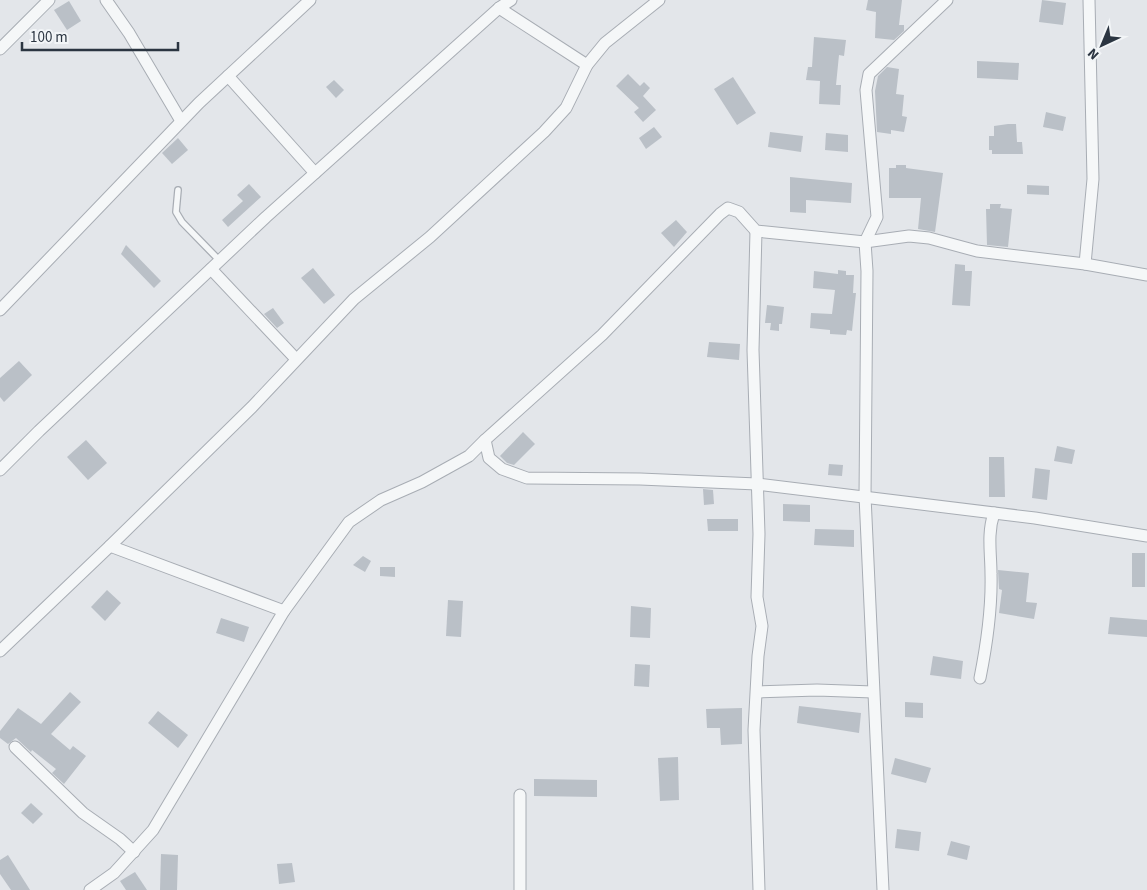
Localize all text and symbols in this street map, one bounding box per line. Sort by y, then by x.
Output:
scale bar [22,20,179,52]
north arrow [1077,20,1127,70]
text: 100 m [30,27,68,48]
text: N [1083,43,1104,64]

